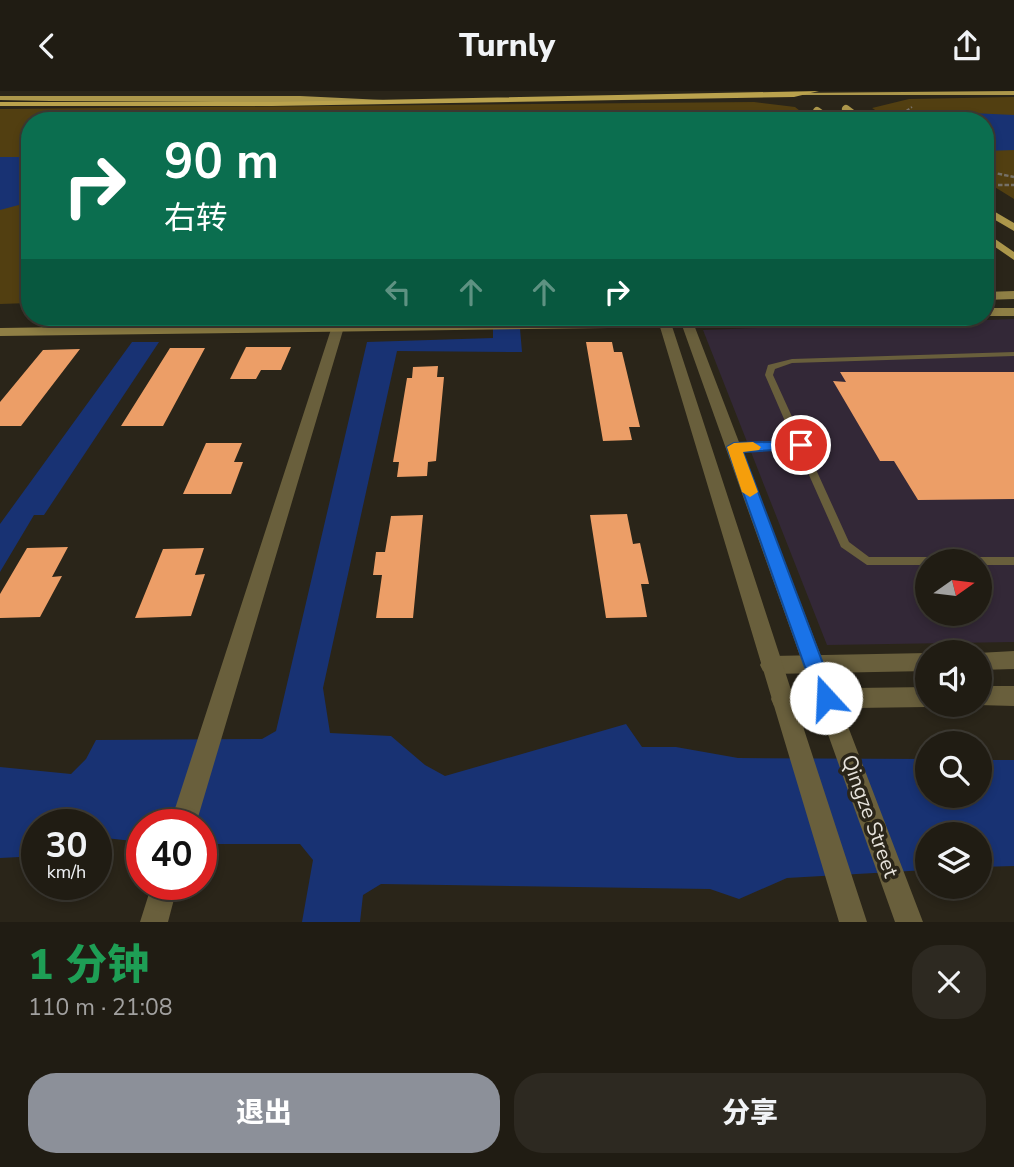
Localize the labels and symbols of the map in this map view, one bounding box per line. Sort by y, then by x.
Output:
pin [771,415,831,475]
north arrow [915,549,992,627]
position arrow [789,661,863,735]
street label: Qingze Street [835,751,905,882]
speed limit sign: 40 [126,809,217,900]

